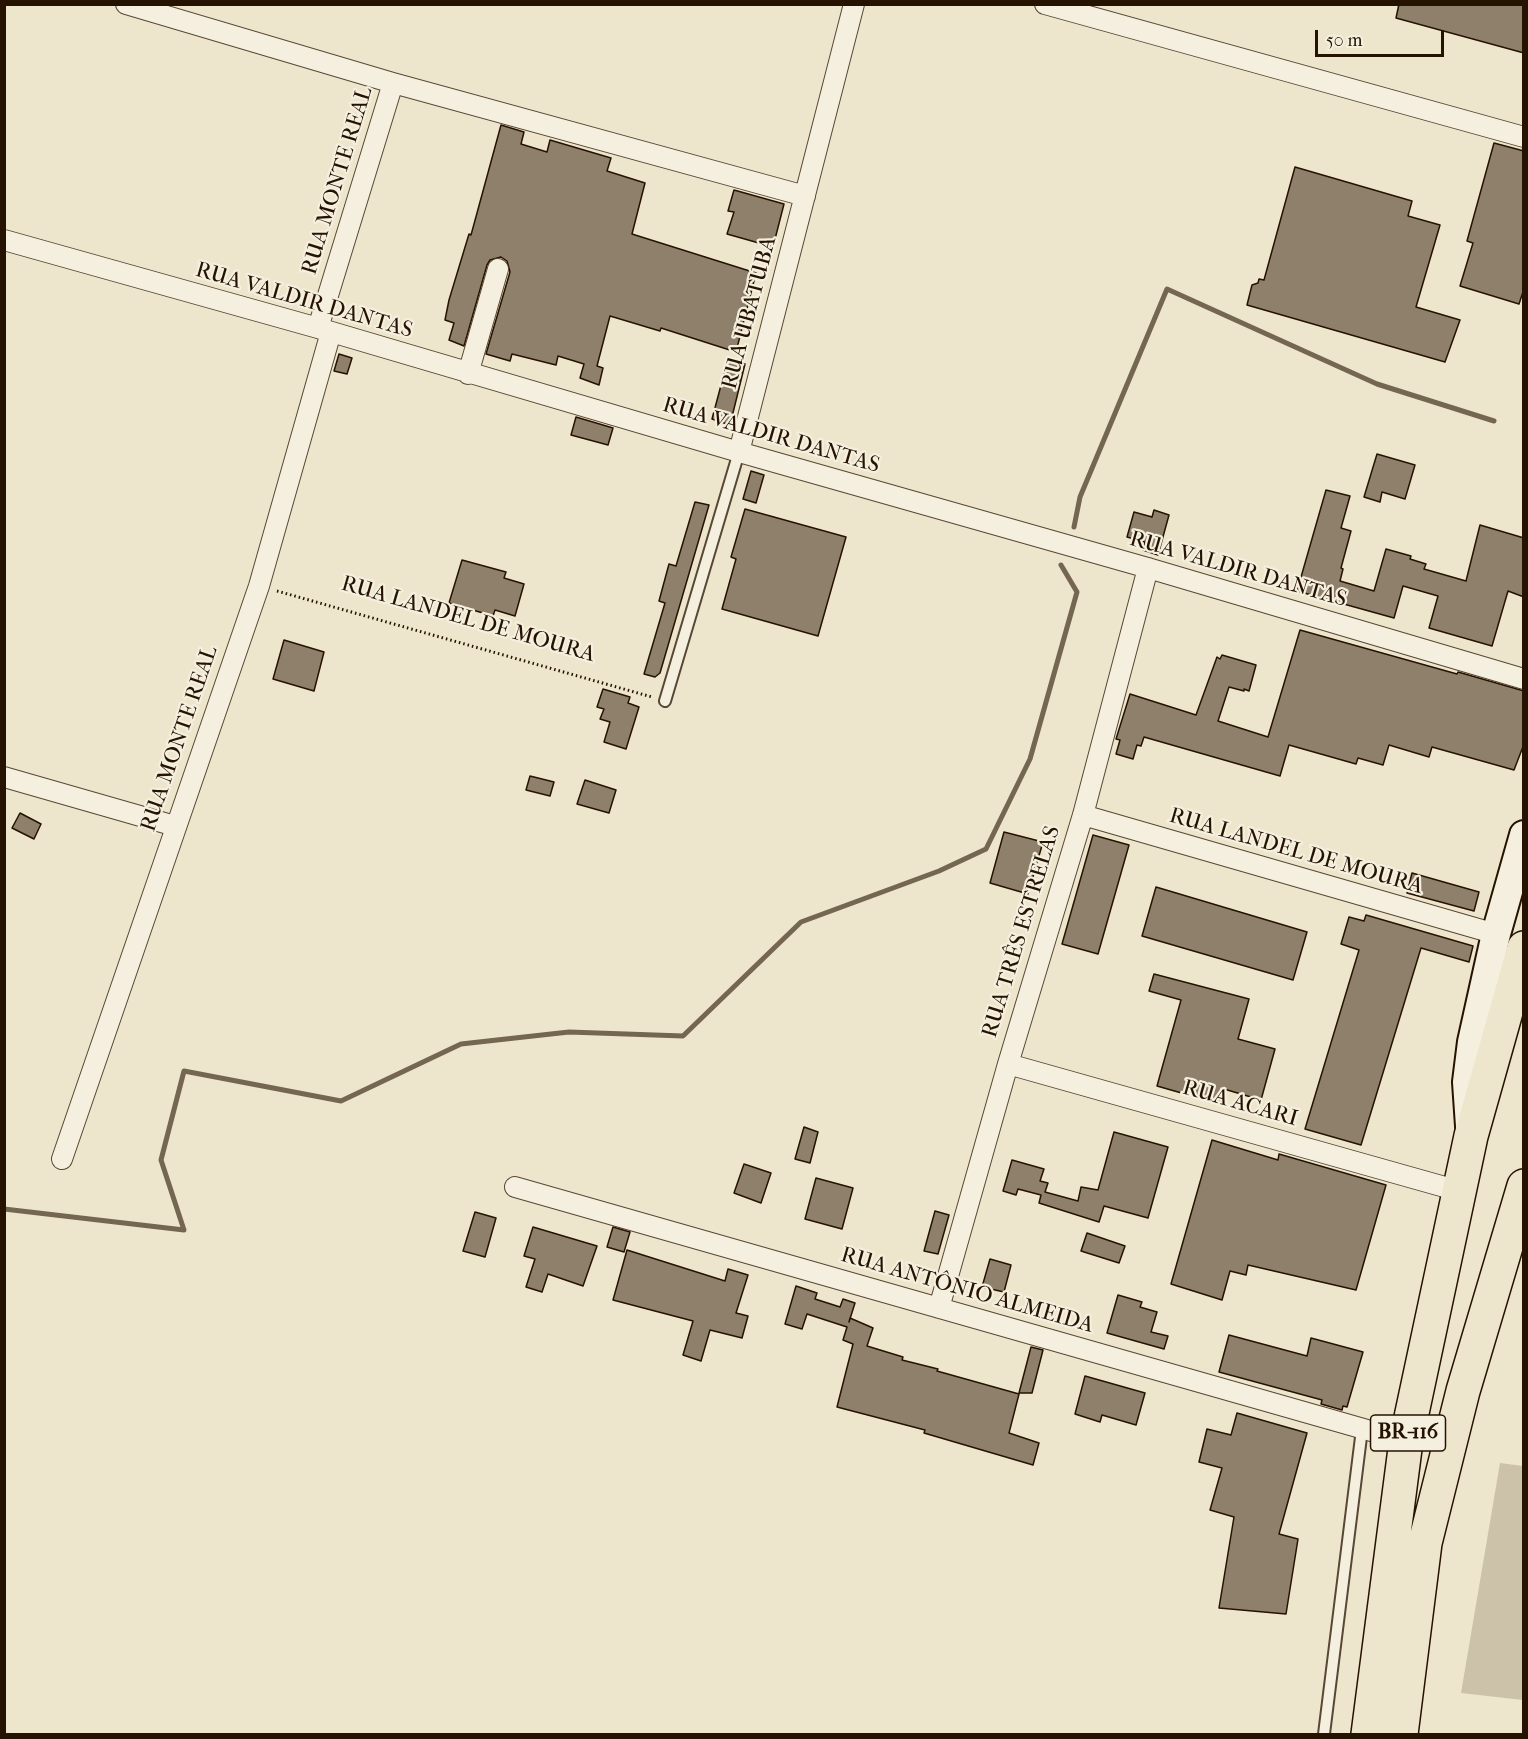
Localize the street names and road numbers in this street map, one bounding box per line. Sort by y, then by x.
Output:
street label: RUA MONTE REAL [297,84,379,278]
street label: RUA UBATUBA [717,234,783,392]
street label: RUA VALDIR DANTAS [192,257,416,345]
street label: RUA VALDIR DANTAS [659,392,883,480]
street label: RUA VALDIR DANTAS [1126,526,1350,614]
street label: RUA LANDEL DE MOURA [338,571,598,669]
street label: RUA MONTE REAL [136,643,224,835]
street label: RUA LANDEL DE MOURA [1166,803,1426,901]
street label: RUA TRÊS ESTRELAS [977,823,1067,1041]
street label: RUA ACARI [1179,1075,1301,1133]
street label: RUA ANTÔNIO ALMEIDA [838,1242,1096,1340]
road number: BR-116 [1370,1415,1446,1451]

